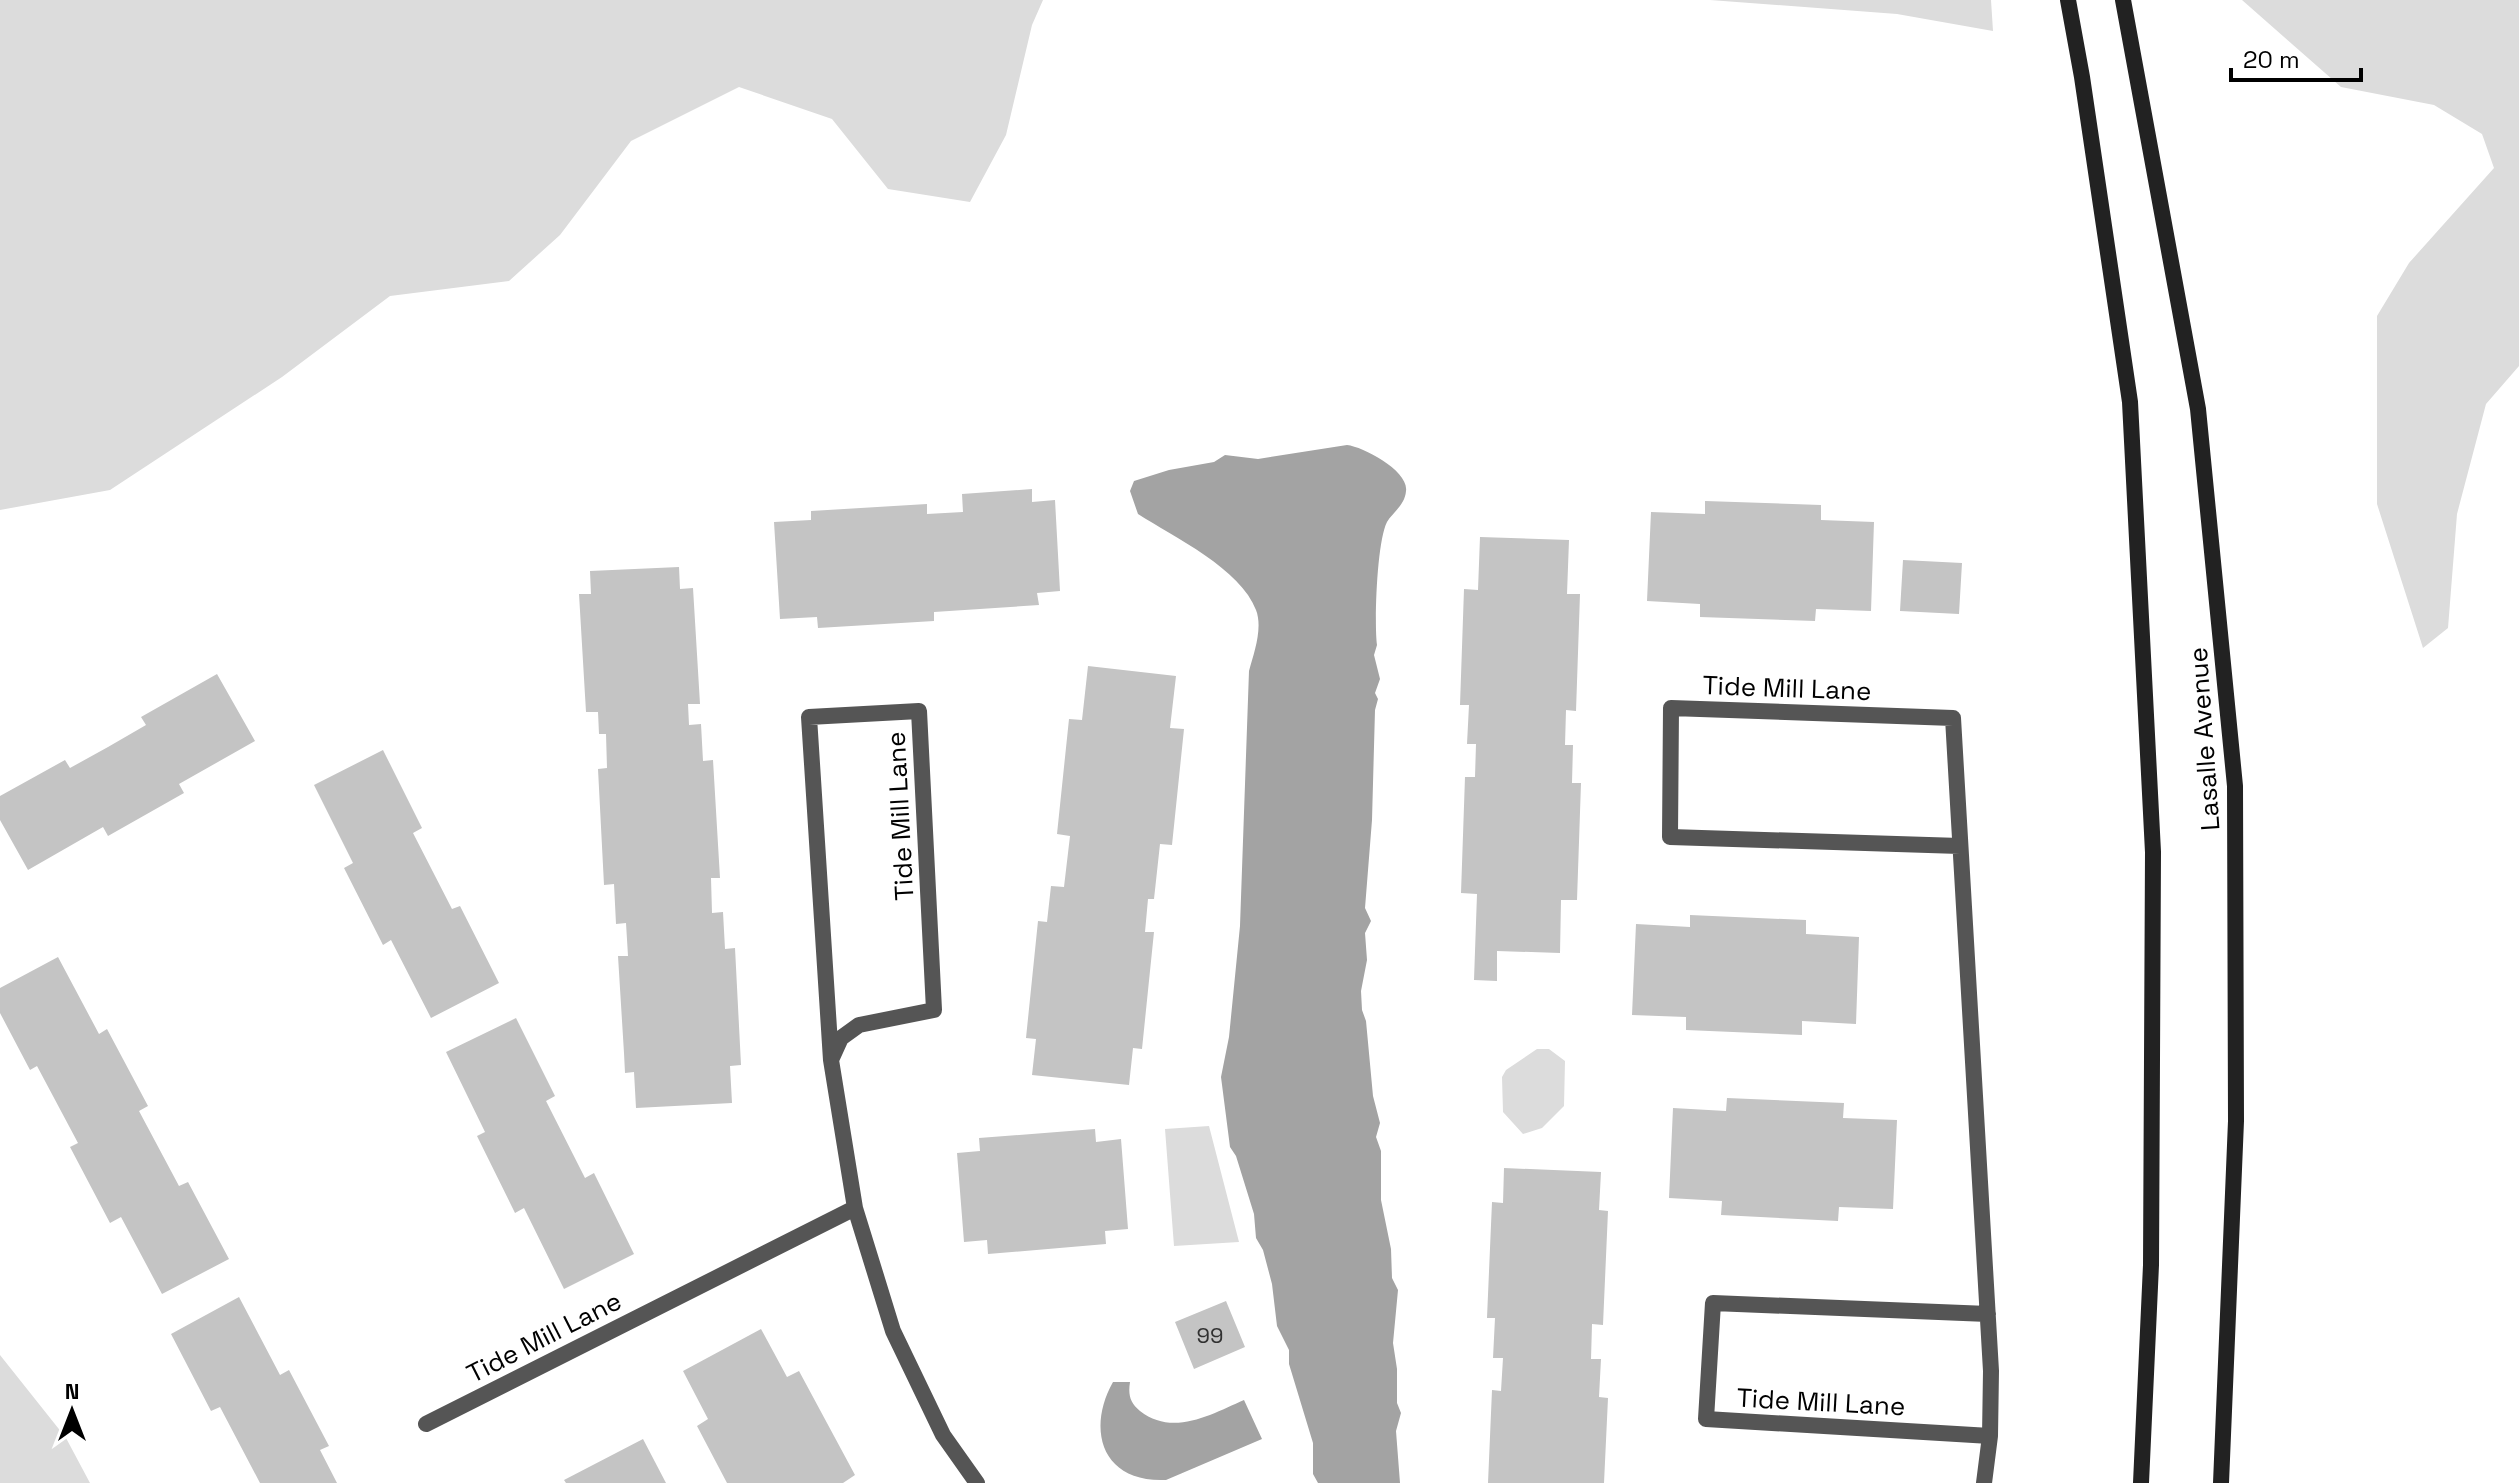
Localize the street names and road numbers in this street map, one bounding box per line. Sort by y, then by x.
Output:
street label: Lasalle Avenue [2181,646,2227,832]
street label: Tide Mill Lane [1702,668,1872,708]
street label: Tide Mill Lane [879,731,921,901]
street label: Tide Mill Lane [461,1283,627,1391]
street label: Tide Mill Lane [1736,1381,1906,1423]

